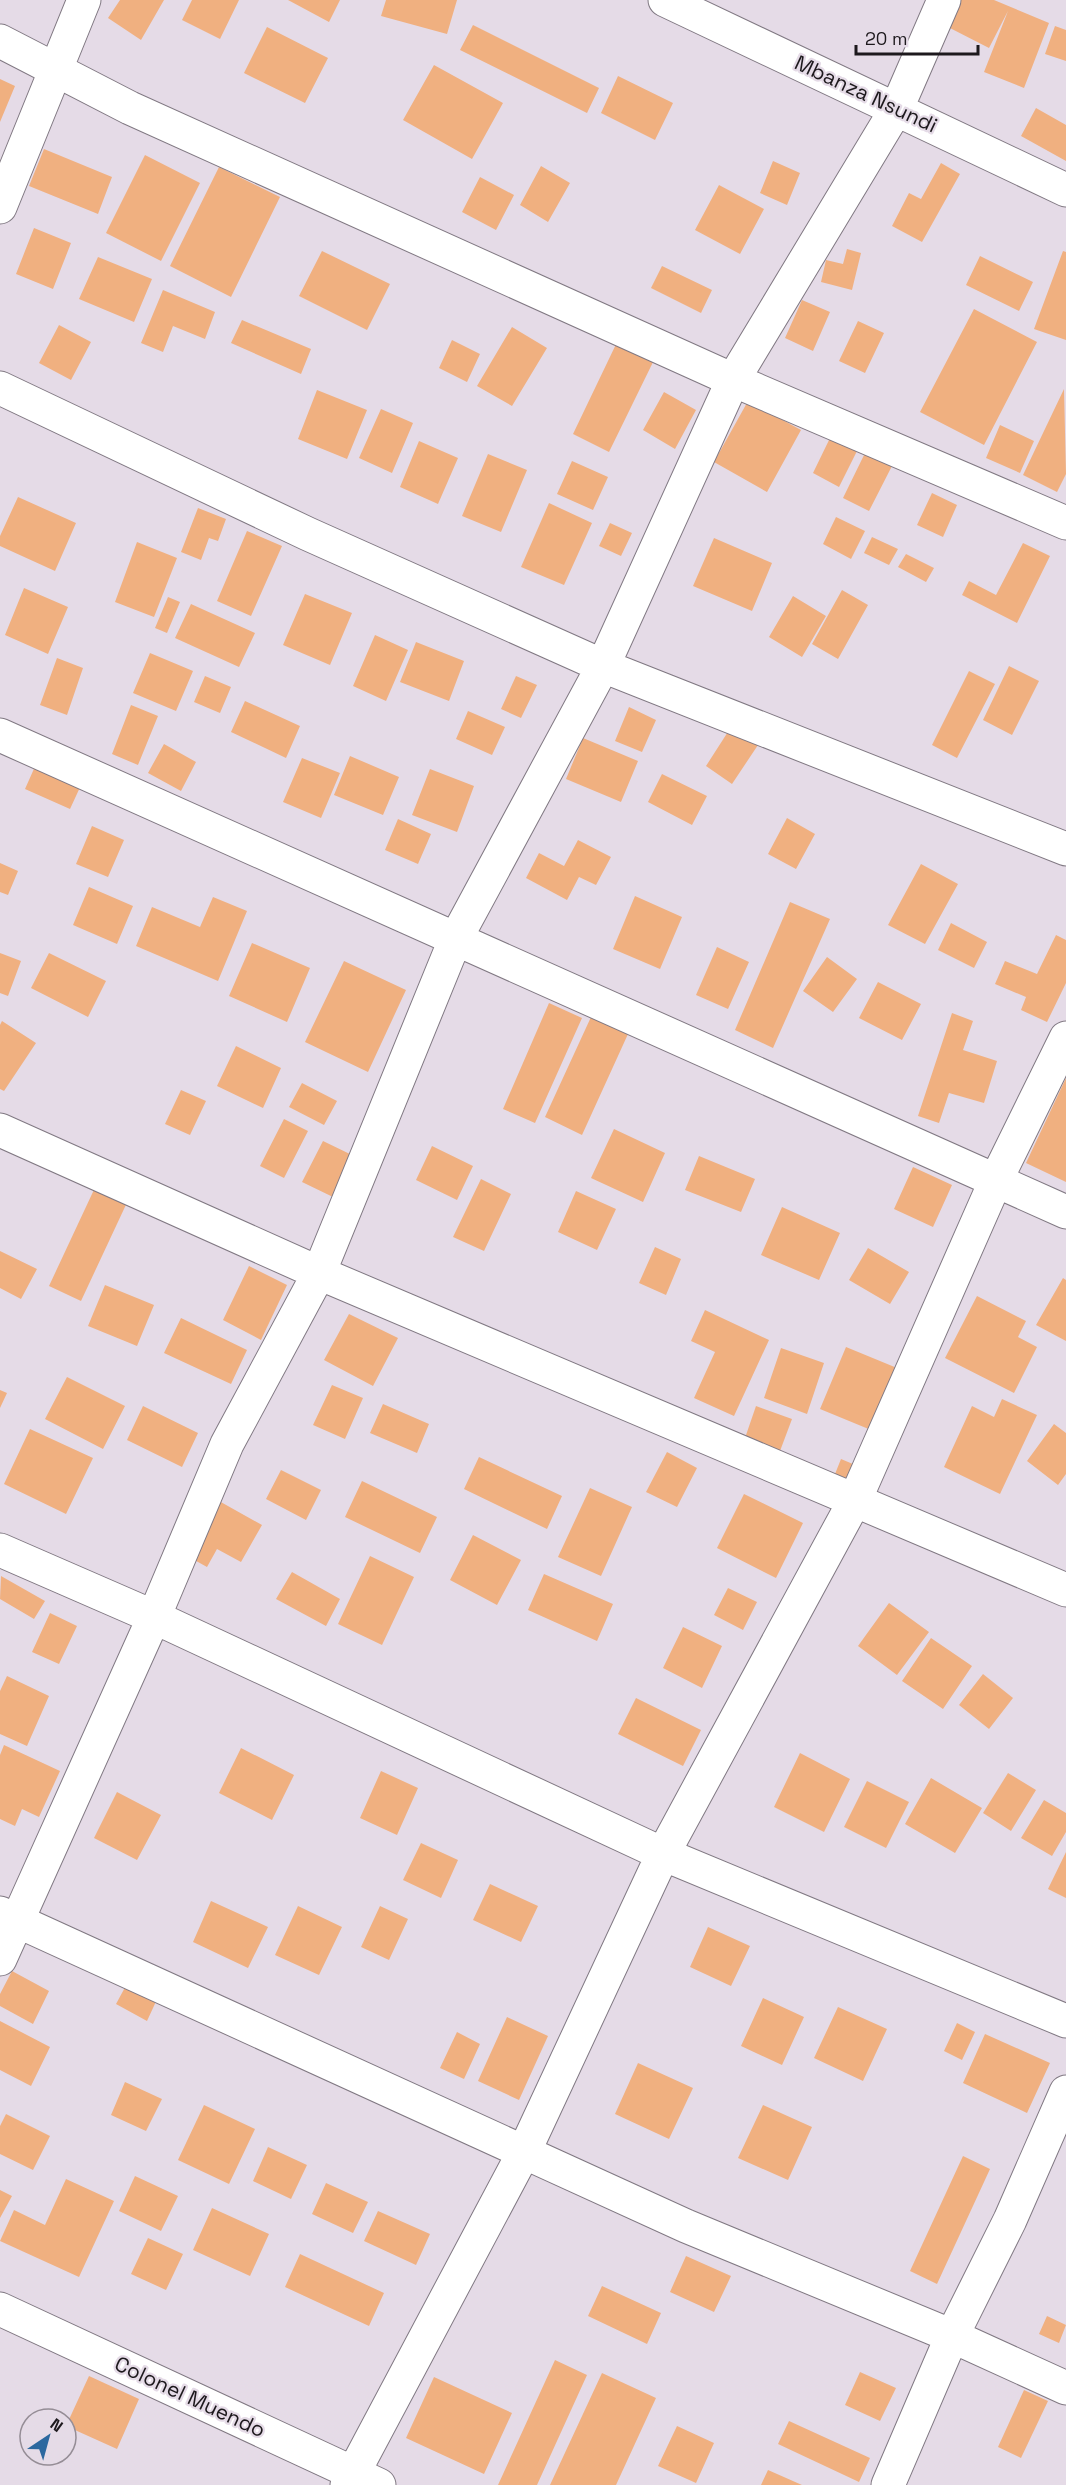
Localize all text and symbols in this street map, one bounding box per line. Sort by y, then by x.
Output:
scale bar [856,18,978,56]
text: 20 m [865,27,908,50]
street label: Mbanza Nsundi [791,49,942,138]
street label: Colonel Muendo [111,2350,270,2443]
north arrow [18,2407,78,2467]
text: N [46,2414,67,2437]

